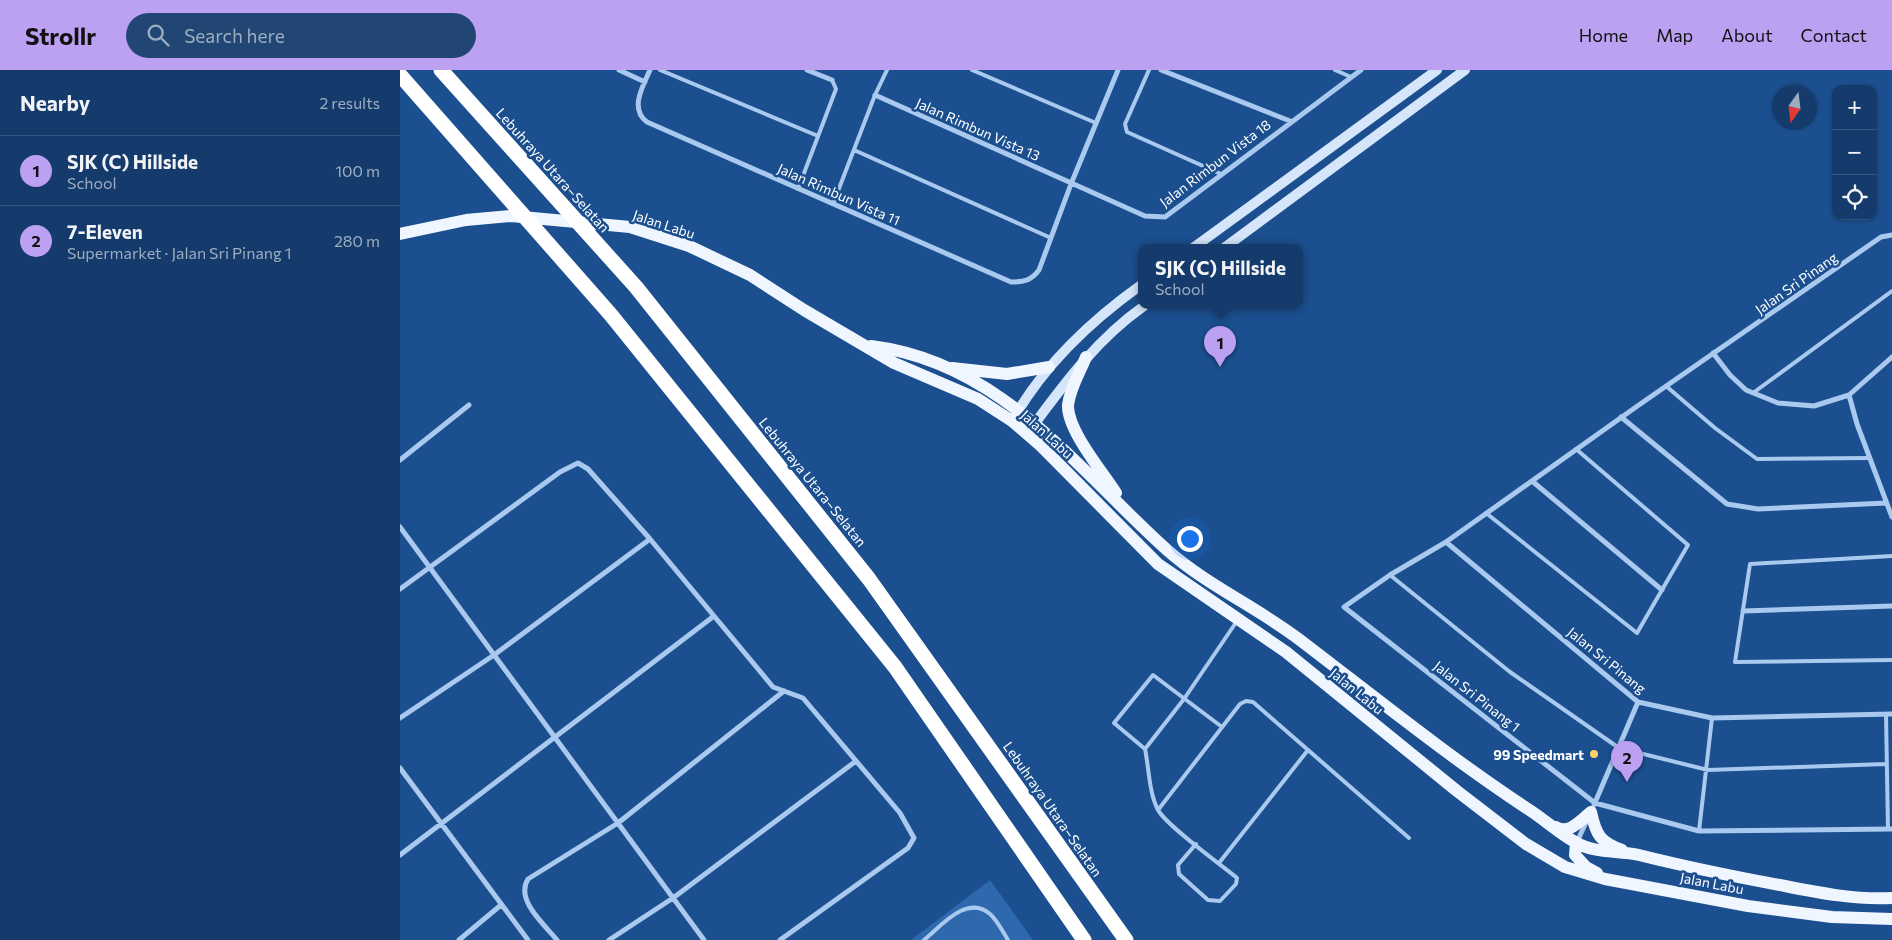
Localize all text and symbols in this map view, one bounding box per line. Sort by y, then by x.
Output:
search box [126,13,476,58]
text: Strollr [25,21,96,50]
icon: search [144,21,172,49]
text: Search here [184,24,285,47]
text: Home [1579,24,1628,46]
text: Map [1656,24,1693,46]
text: About [1721,24,1773,46]
text: Contact [1801,24,1867,46]
north arrow [1772,85,1817,130]
map controls [1832,85,1877,220]
button: + [1832,85,1877,130]
text: Nearby [20,90,90,115]
text: 2 results [319,93,380,112]
street label: Jalan Rimbun Vista 13 [913,94,1043,164]
street label: Lebuhraya Utara–Selatan [493,104,613,236]
street label: Jalan Rimbun Vista 18 [1156,116,1274,210]
button: − [1832,130,1877,175]
text: SJK (C) Hillside [67,150,198,173]
street label: Jalan Rimbun Vista 11 [775,159,903,229]
text: 1 [32,161,40,180]
text: 100 m [335,161,380,180]
text: School [67,173,117,192]
button: locate [1832,175,1877,220]
street label: Jalan Labu [631,206,697,242]
text: 7-Eleven [67,220,143,243]
text: 2 [31,231,41,250]
text: 280 m [334,231,380,250]
text: Supermarket · Jalan Sri Pinang 1 [67,243,292,262]
popup [1138,244,1303,309]
street label: Jalan Sri Pinang [1752,248,1841,318]
text: SJK (C) Hillside [1155,256,1286,279]
text: School [1155,279,1205,298]
pin: 1 [1204,326,1236,367]
street label: Jalan Labu [1017,406,1077,462]
street label: Lebuhraya Utara–Selatan [756,414,870,550]
your location [1177,526,1203,552]
street label: Jalan Sri Pinang [1564,623,1650,697]
street label: Jalan Sri Pinang 1 [1430,657,1524,735]
street label: Jalan Labu [1327,664,1387,718]
street label: Lebuhraya Utara–Selatan [1000,738,1106,880]
pin: 2 [1611,741,1643,782]
place label: 99 Speedmart [1493,746,1584,763]
marker: 99 Speedmart [1588,748,1600,760]
street label: Jalan Labu [1679,869,1745,897]

